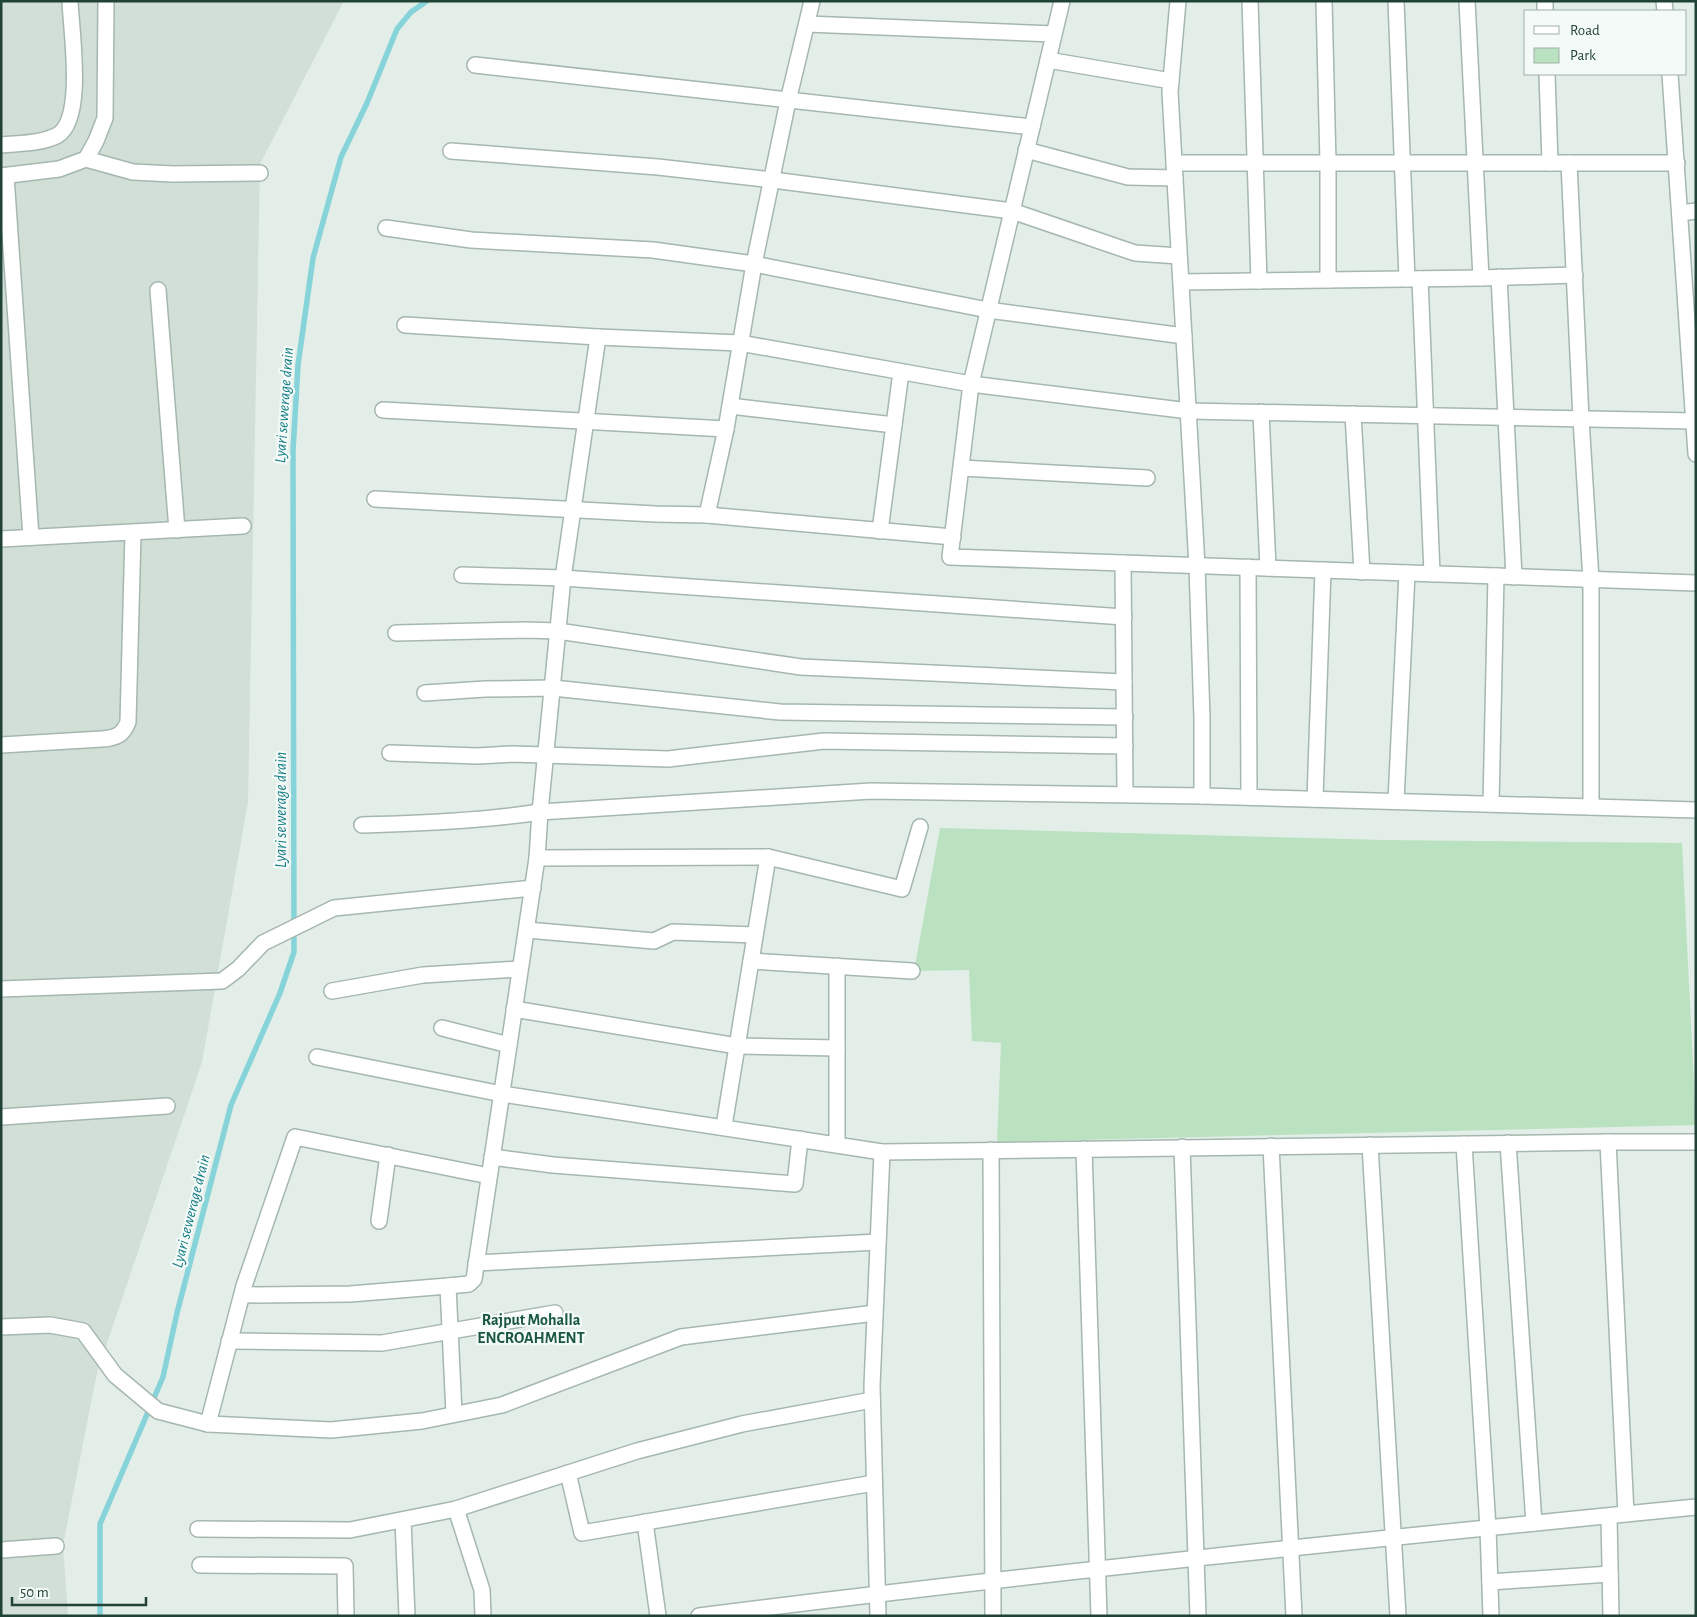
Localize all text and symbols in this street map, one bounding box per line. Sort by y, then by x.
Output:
legend [1524,10,1687,75]
text: Road [1570,23,1600,38]
text: Park [1570,48,1596,63]
water label: Lyari sewerage drain [272,347,296,464]
water label: Lyari sewerage drain [273,752,289,868]
water label: Lyari sewerage drain [169,1153,213,1270]
district label: Rajput Mohalla ENCROAHMENT [477,1312,585,1346]
scale bar [12,1574,146,1606]
text: 50 m [20,1585,49,1600]

